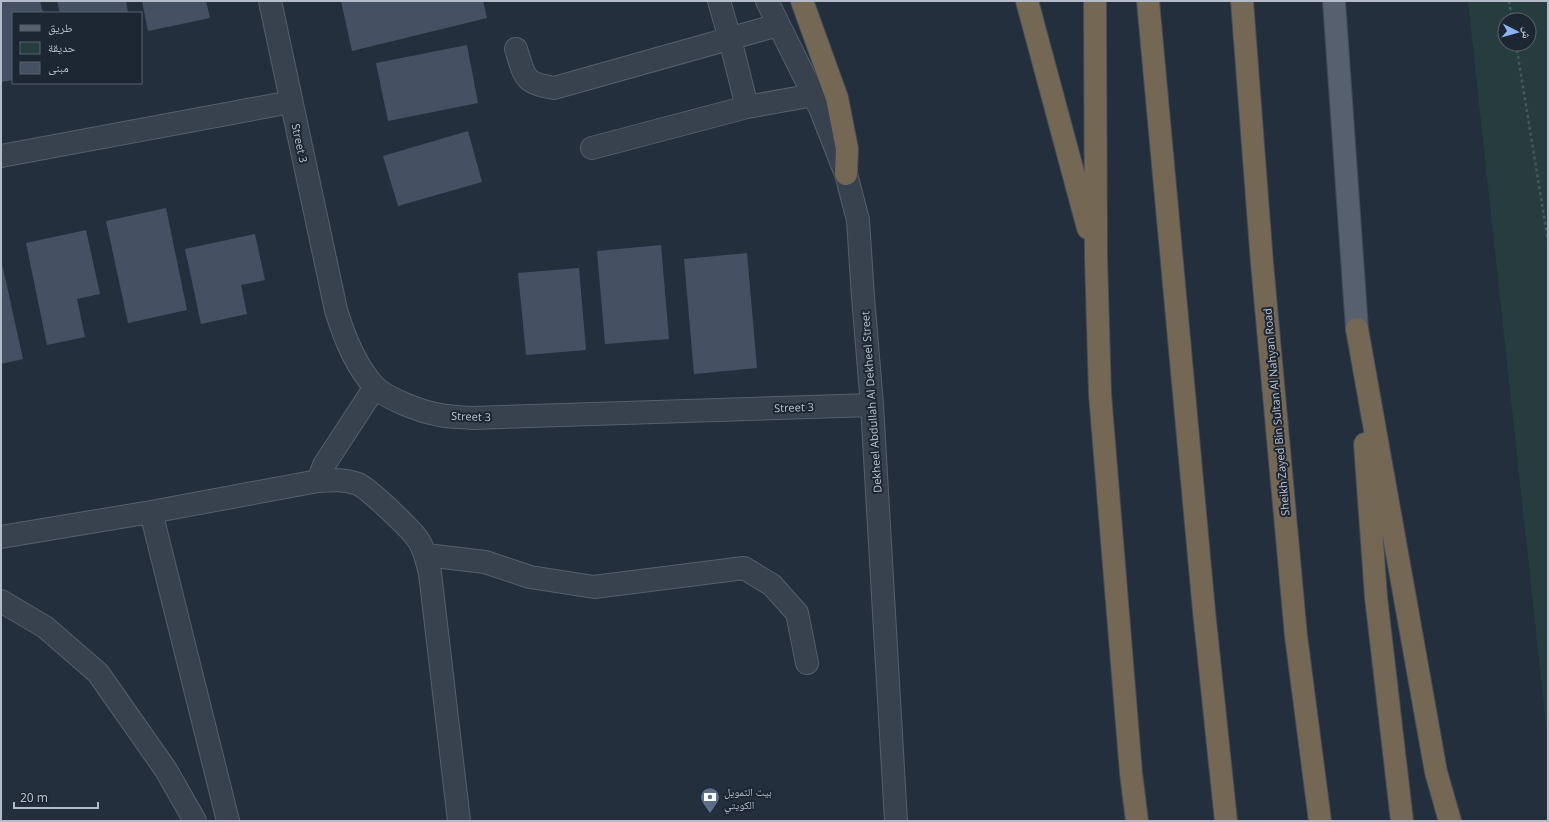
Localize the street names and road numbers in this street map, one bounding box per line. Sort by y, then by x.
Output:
street label: Street 3 [289,122,311,164]
street label: Sheikh Zayed Bin Sultan Al Nahyan Road [1259,308,1293,516]
street label: Dekheel Abdullah Al Dekheel Street [857,311,885,493]
street label: Street 3 [774,399,814,415]
street label: Street 3 [451,408,491,424]

